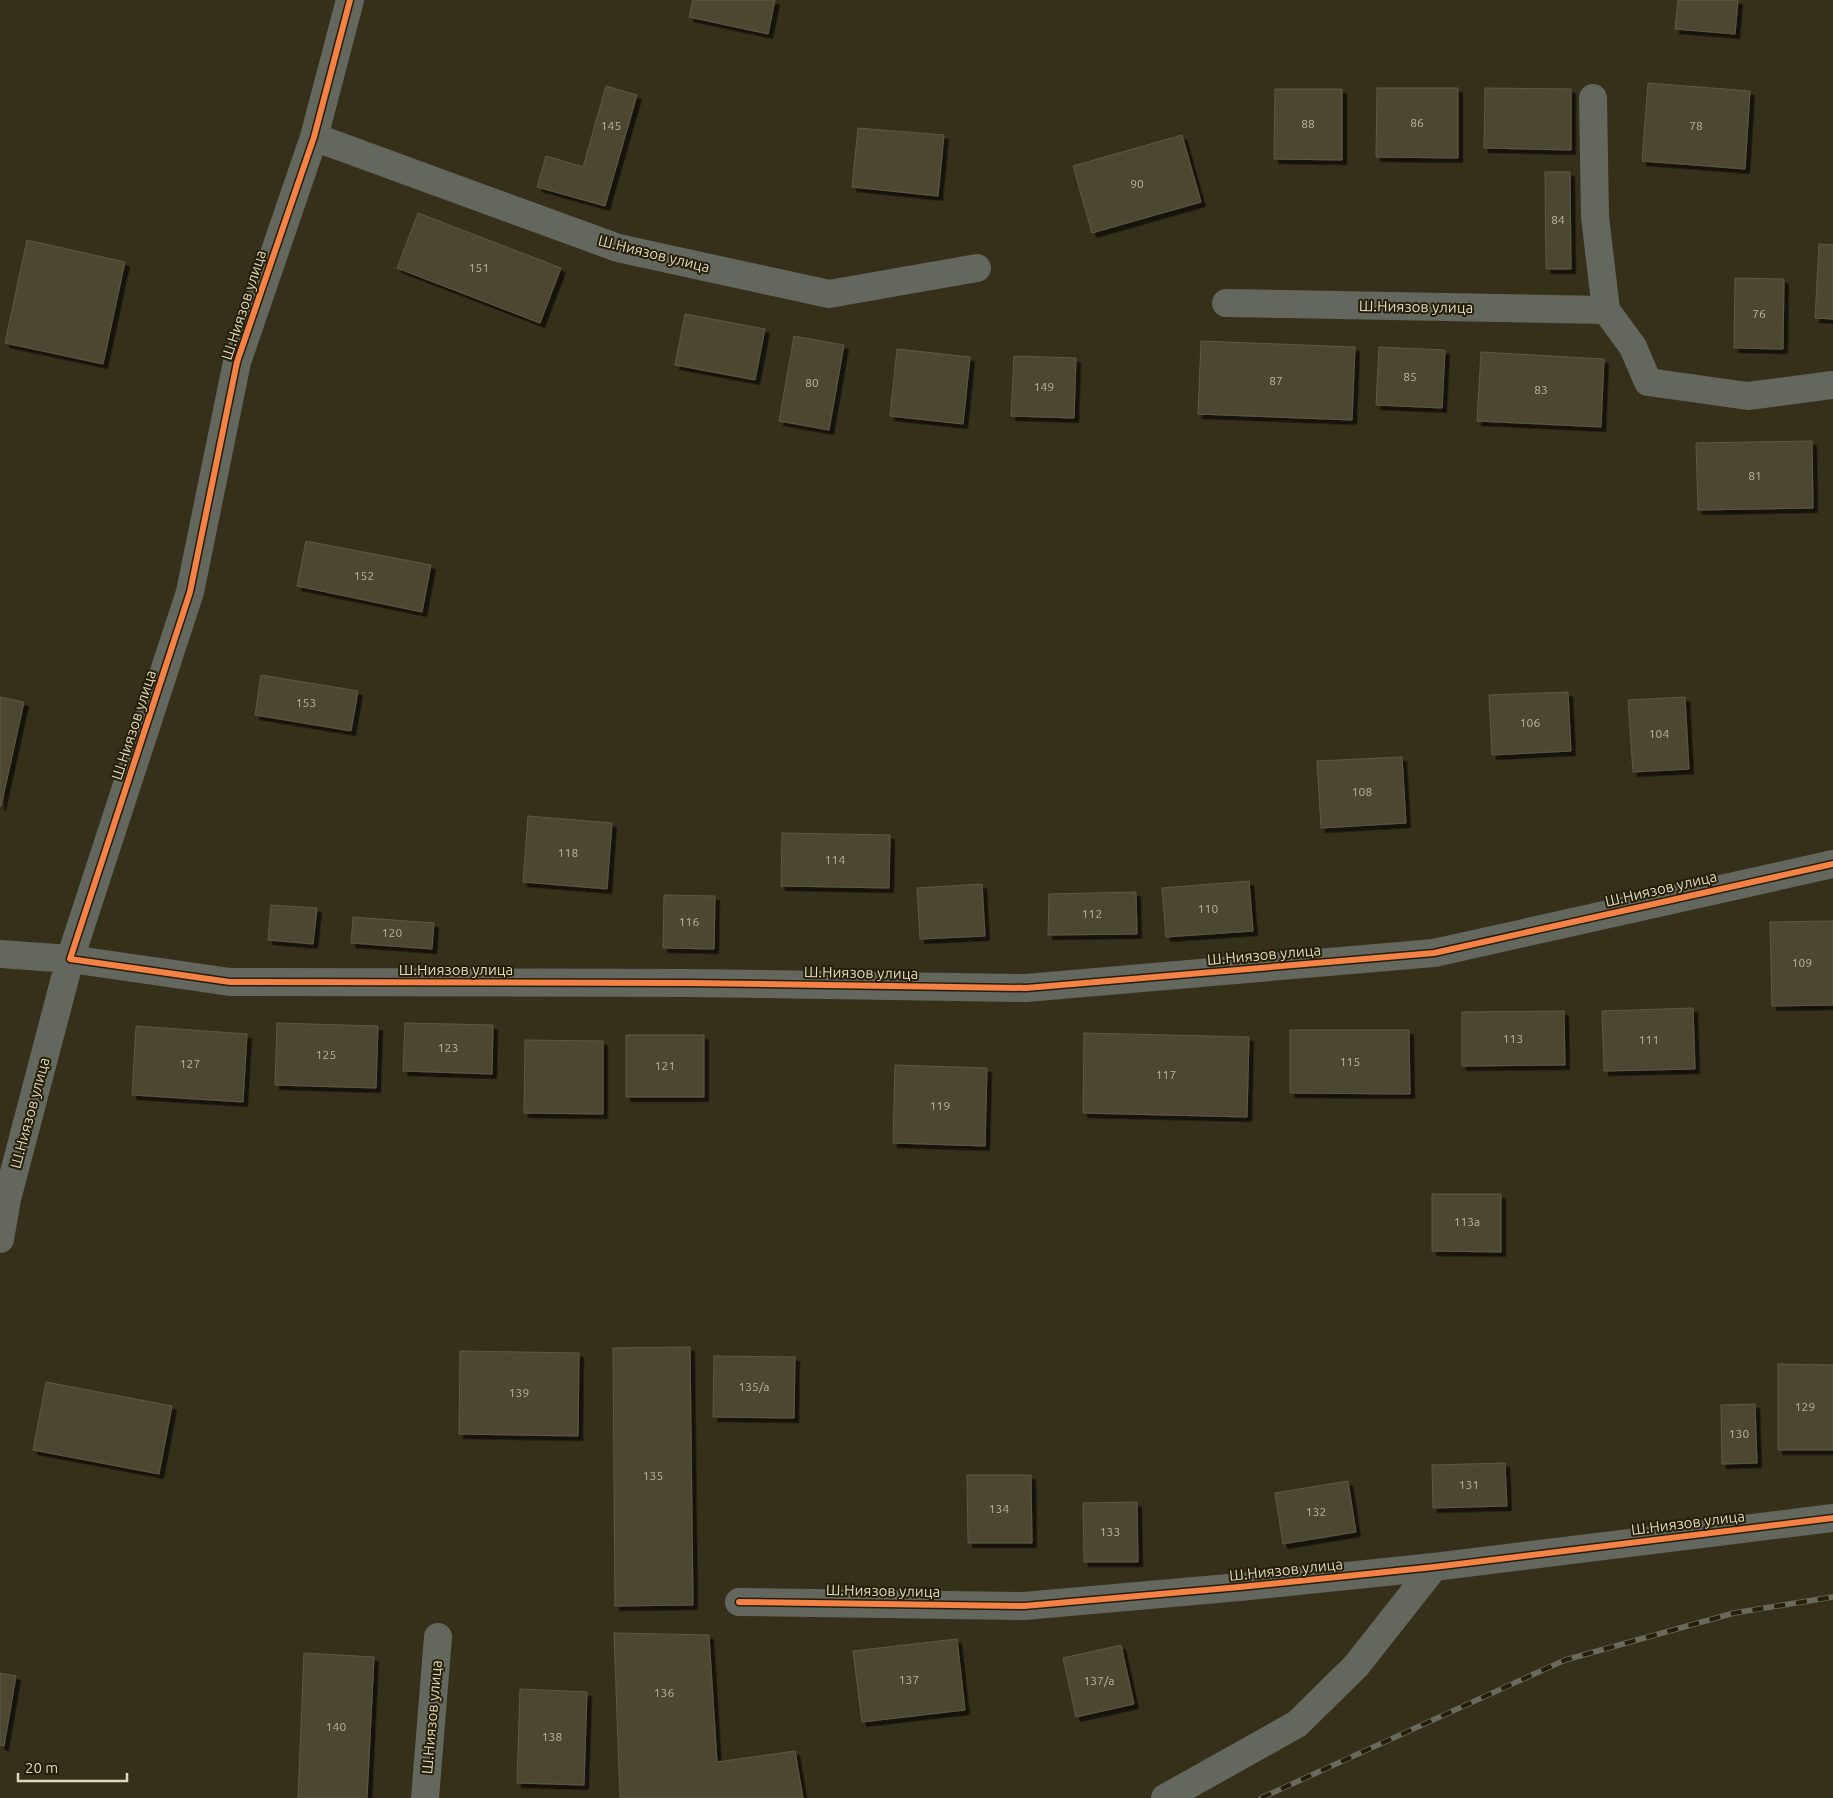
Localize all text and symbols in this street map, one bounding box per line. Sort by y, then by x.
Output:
house number: 86 [1410,116,1424,129]
house number: 88 [1301,117,1315,130]
house number: 145 [601,119,621,132]
house number: 78 [1689,119,1703,132]
house number: 90 [1130,177,1144,190]
house number: 84 [1551,213,1565,226]
street label: Ш.Ниязов улица [597,231,712,276]
street label: Ш.Ниязов улица [218,248,269,362]
house number: 151 [469,261,489,274]
street label: Ш.Ниязов улица [1359,297,1473,316]
house number: 76 [1752,307,1766,320]
house number: 85 [1403,370,1417,383]
house number: 87 [1269,374,1283,387]
house number: 80 [805,376,819,389]
house number: 149 [1034,380,1054,393]
house number: 83 [1534,383,1548,396]
house number: 81 [1748,469,1762,482]
house number: 152 [354,569,374,582]
street label: Ш.Ниязов улица [108,668,159,782]
house number: 153 [296,696,316,709]
house number: 106 [1520,716,1540,729]
house number: 104 [1649,727,1669,740]
house number: 108 [1352,785,1372,798]
house number: 118 [558,846,578,859]
house number: 114 [825,853,845,866]
street label: Ш.Ниязов улица [1603,867,1719,910]
house number: 110 [1198,902,1218,915]
house number: 112 [1082,907,1102,920]
house number: 116 [679,915,699,928]
house number: 120 [382,926,402,939]
street label: Ш.Ниязов улица [1206,941,1322,968]
house number: 109 [1792,956,1812,969]
street label: Ш.Ниязов улица [399,961,513,978]
street label: Ш.Ниязов улица [804,963,918,982]
house number: 113 [1503,1032,1523,1045]
house number: 111 [1639,1033,1659,1046]
house number: 123 [438,1041,458,1054]
house number: 125 [316,1048,336,1061]
street label: Ш.Ниязов улица [7,1055,53,1170]
house number: 115 [1340,1055,1360,1068]
house number: 127 [180,1057,200,1070]
house number: 121 [655,1059,675,1072]
house number: 117 [1156,1068,1176,1081]
house number: 119 [930,1099,950,1112]
house number: 113а [1454,1215,1480,1228]
house number: 135/а [739,1380,769,1393]
house number: 139 [509,1386,529,1399]
house number: 129 [1795,1400,1815,1413]
house number: 130 [1729,1427,1749,1440]
house number: 135 [643,1469,663,1482]
house number: 131 [1459,1478,1479,1491]
house number: 134 [989,1502,1009,1515]
house number: 132 [1306,1505,1326,1518]
street label: Ш.Ниязов улица [1630,1507,1746,1538]
house number: 133 [1100,1525,1120,1538]
street label: Ш.Ниязов улица [1228,1555,1344,1584]
street label: Ш.Ниязов улица [826,1581,940,1600]
street label: Ш.Ниязов улица [418,1659,445,1775]
house number: 137 [899,1673,919,1686]
house number: 137/а [1084,1674,1114,1687]
house number: 136 [654,1686,674,1699]
house number: 140 [326,1720,346,1733]
house number: 138 [542,1730,562,1743]
scale bar [18,1750,126,1782]
text: 20 m [25,1759,58,1776]

